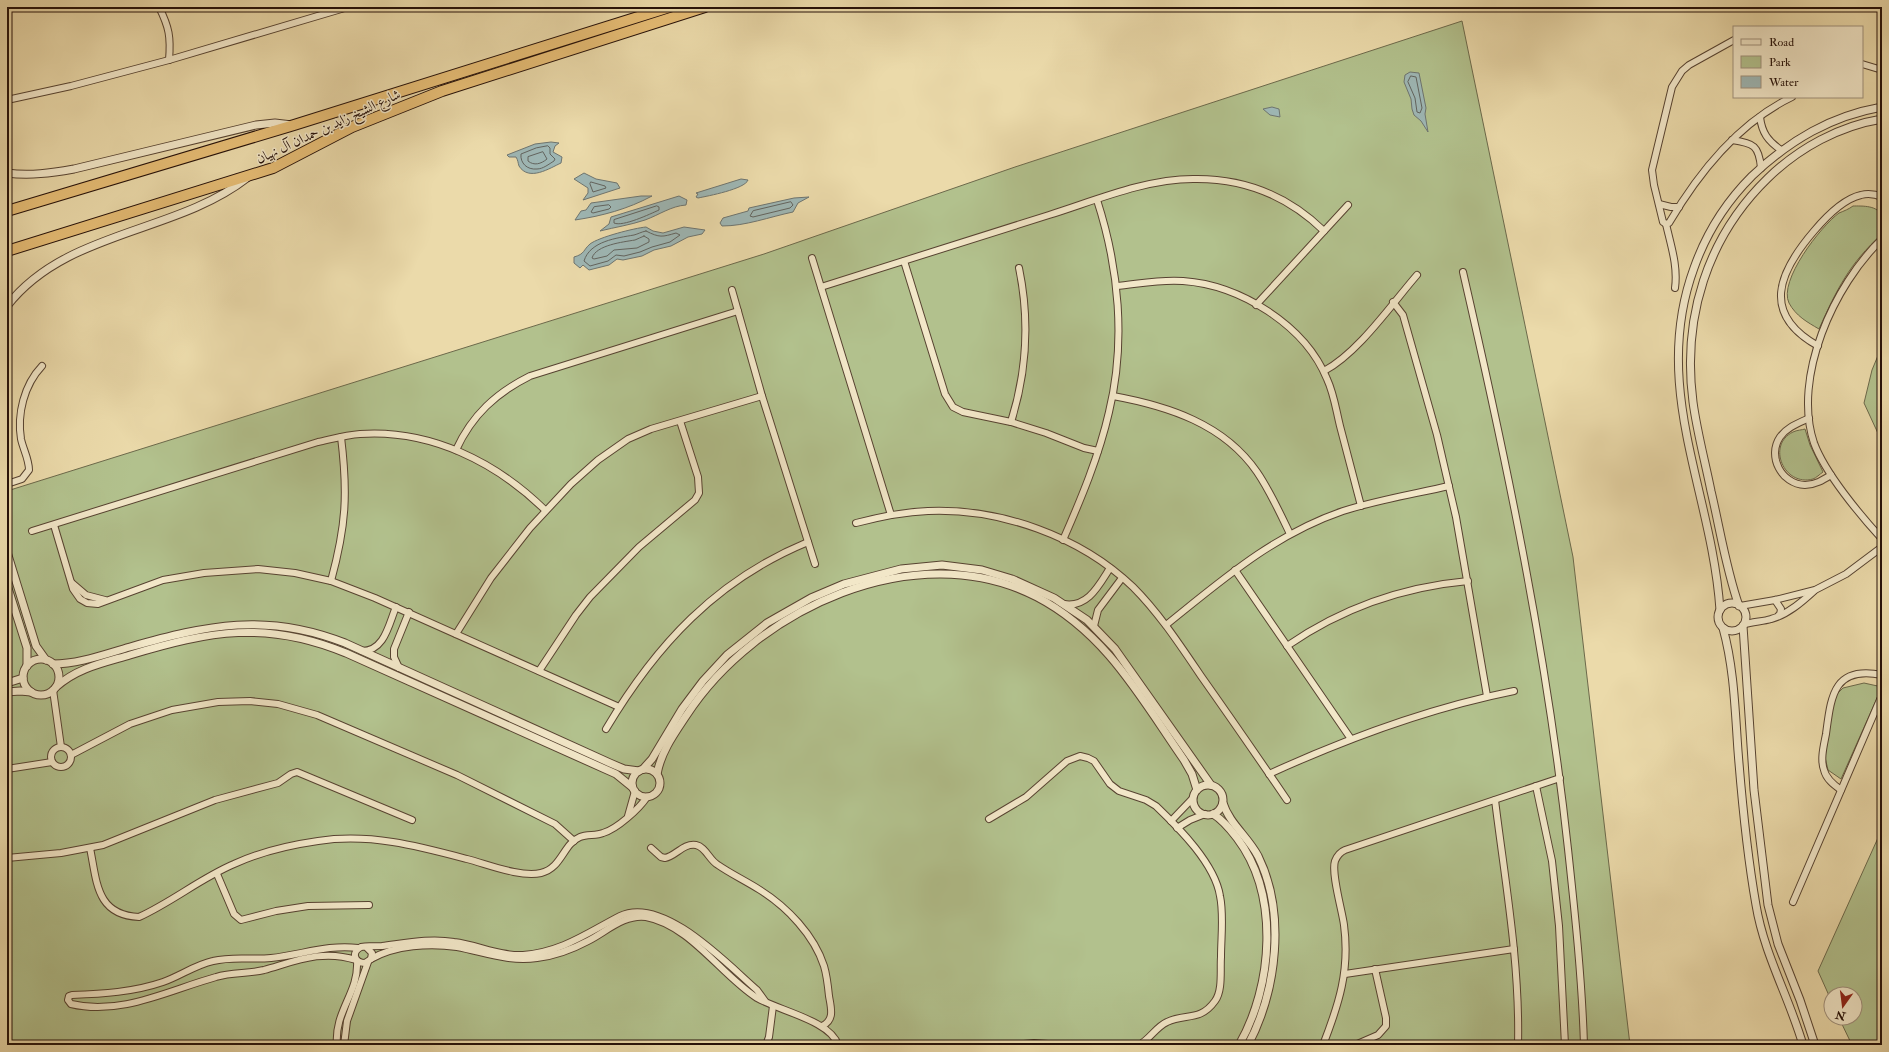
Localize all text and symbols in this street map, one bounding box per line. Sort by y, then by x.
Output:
legend [1733,26,1863,98]
text: Road [1769,35,1794,50]
text: Park [1769,55,1791,70]
text: Water [1768,75,1799,90]
street label: شارع الشيخ زايد بن حمدان آل نهيان [253,85,405,171]
north arrow [1823,986,1863,1026]
text: N [1833,1007,1848,1023]

